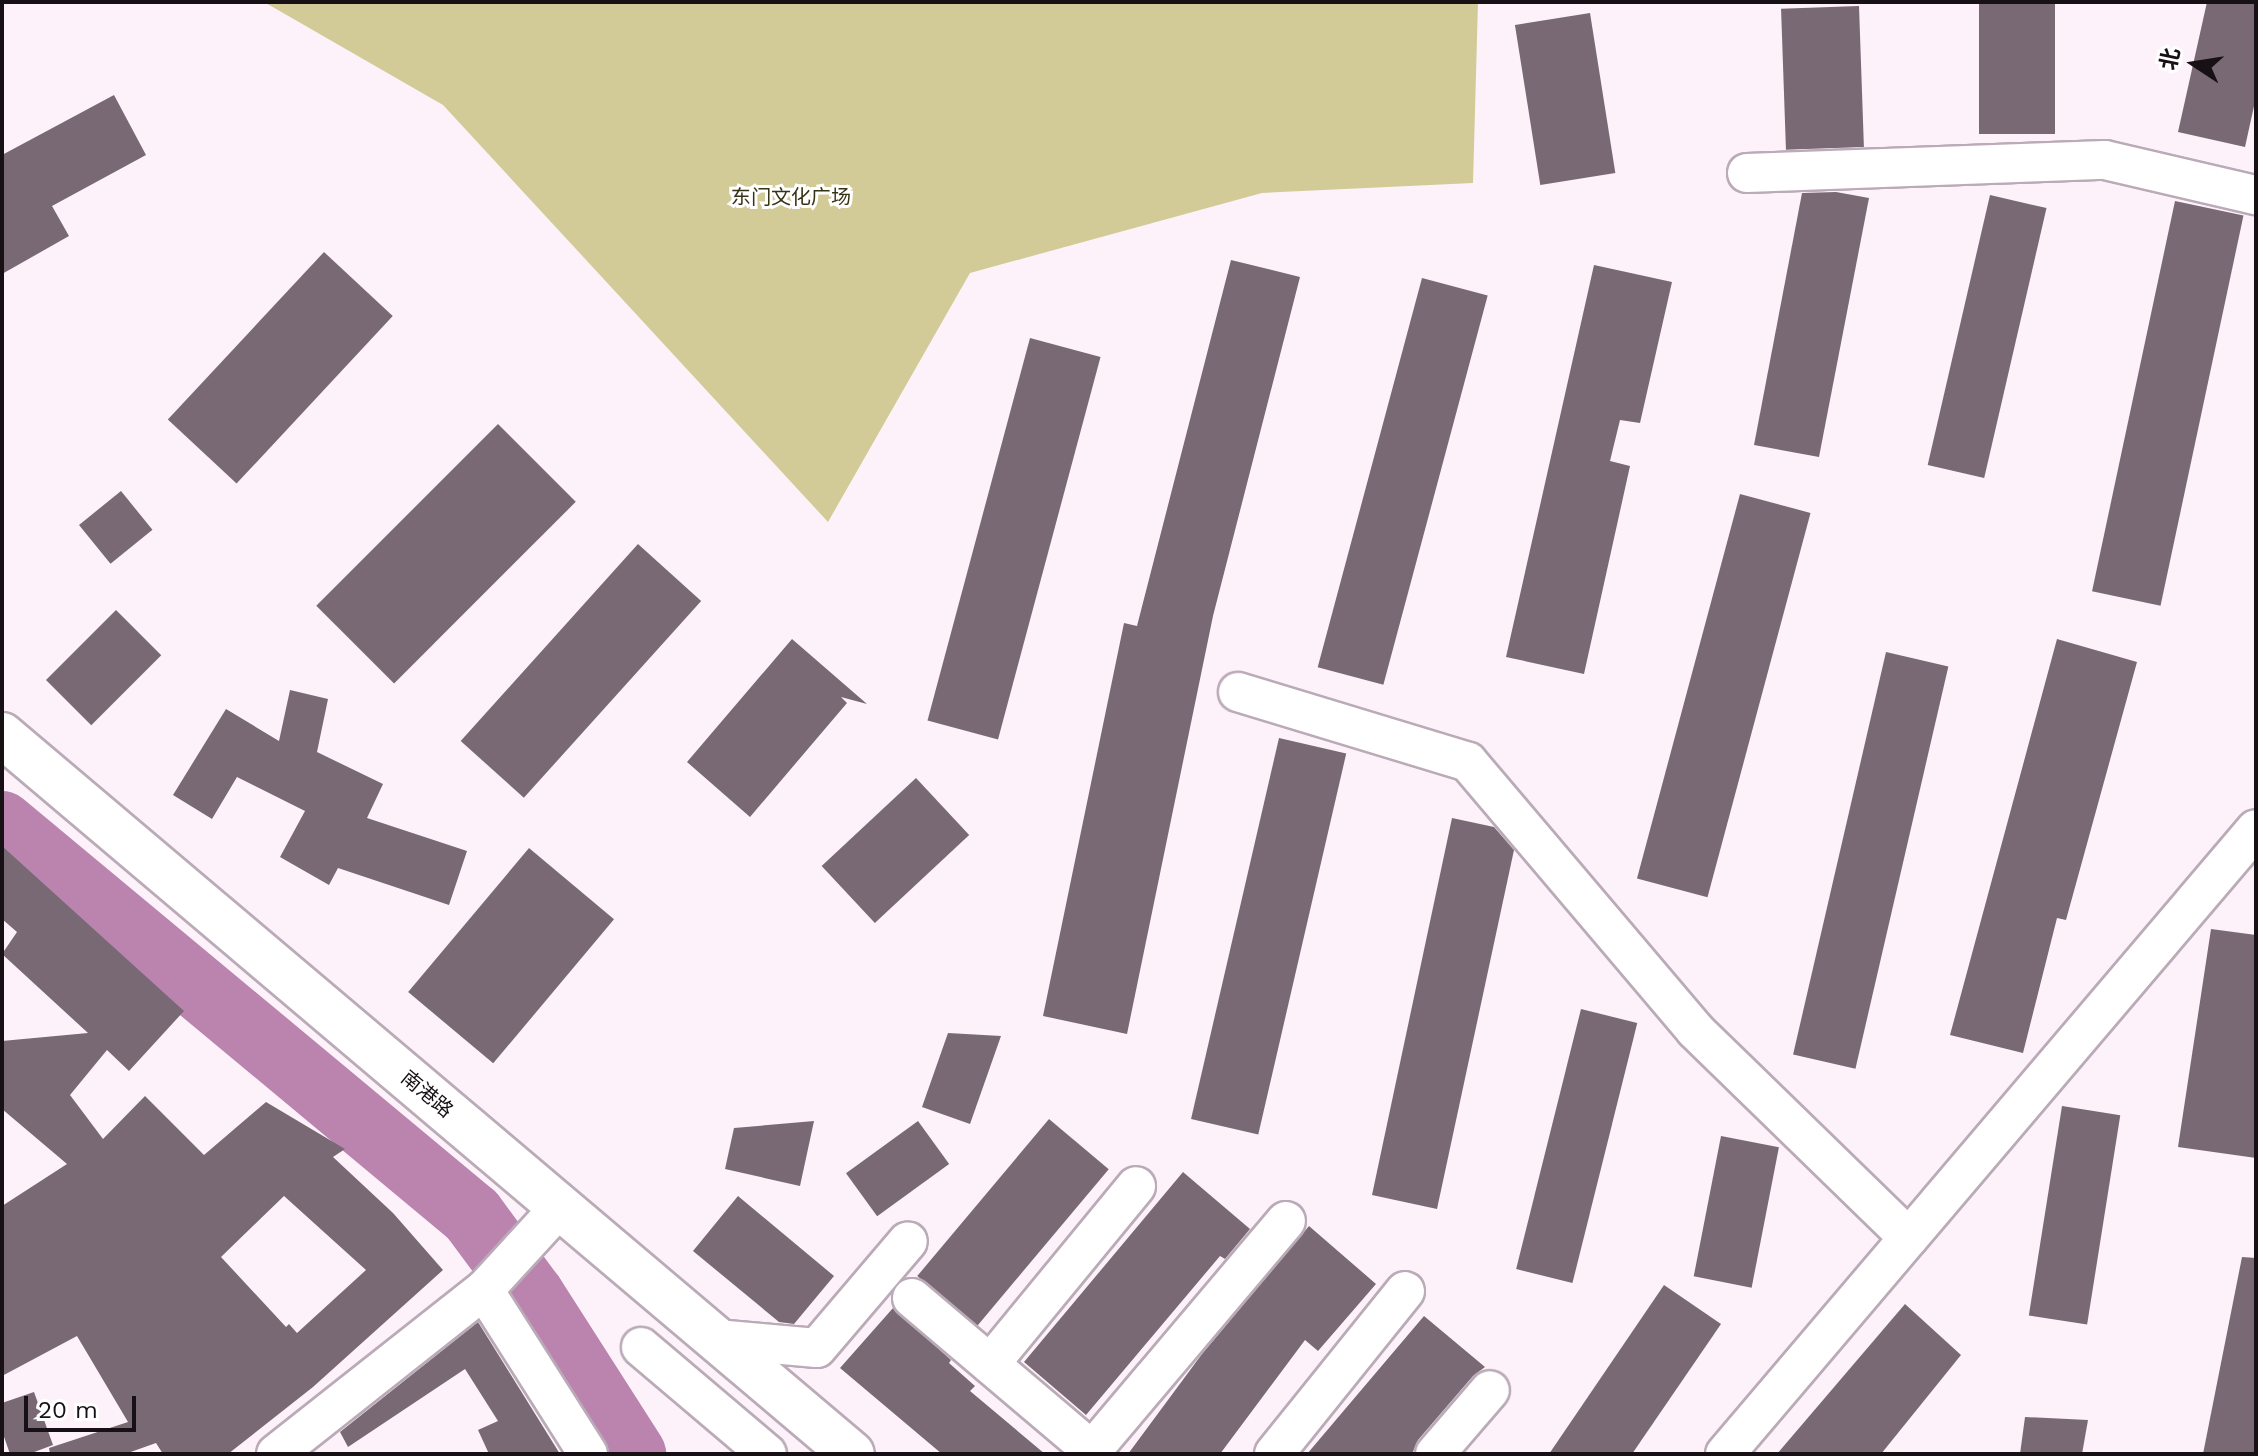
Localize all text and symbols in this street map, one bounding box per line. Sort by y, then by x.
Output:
north arrow [2154,24,2234,104]
text: 北 [2156,46,2185,72]
park label: 东门文化广场 [731,185,851,209]
street label: 南港路 [396,1066,458,1122]
scale bar [28,1380,140,1430]
text: 20 m [38,1396,98,1424]

